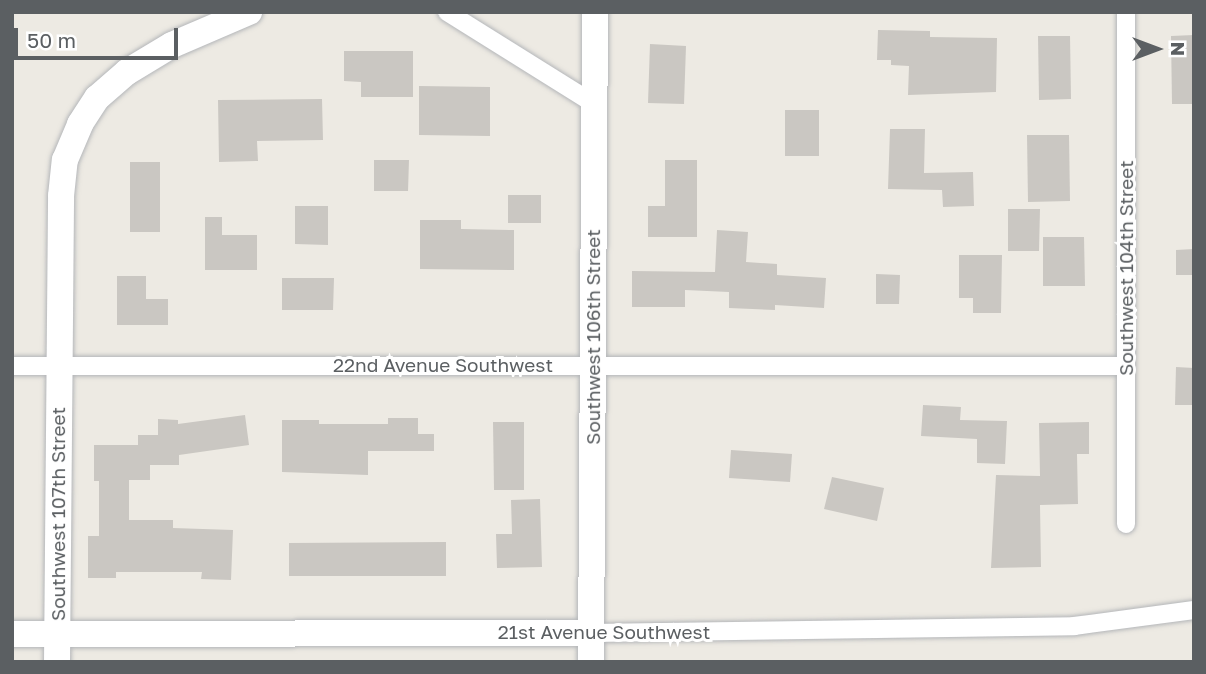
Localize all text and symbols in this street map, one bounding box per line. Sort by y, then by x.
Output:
scale bar [18,14,182,58]
north arrow [1122,14,1192,84]
text: 50 m [27,27,76,53]
text: N [1167,42,1190,56]
street label: Southwest 104th Street [1115,160,1137,376]
street label: Southwest 106th Street [582,229,604,445]
street label: 22nd Avenue Southwest [333,354,553,376]
street label: Southwest 107th Street [47,407,69,621]
street label: 21st Avenue Southwest [498,621,710,643]

